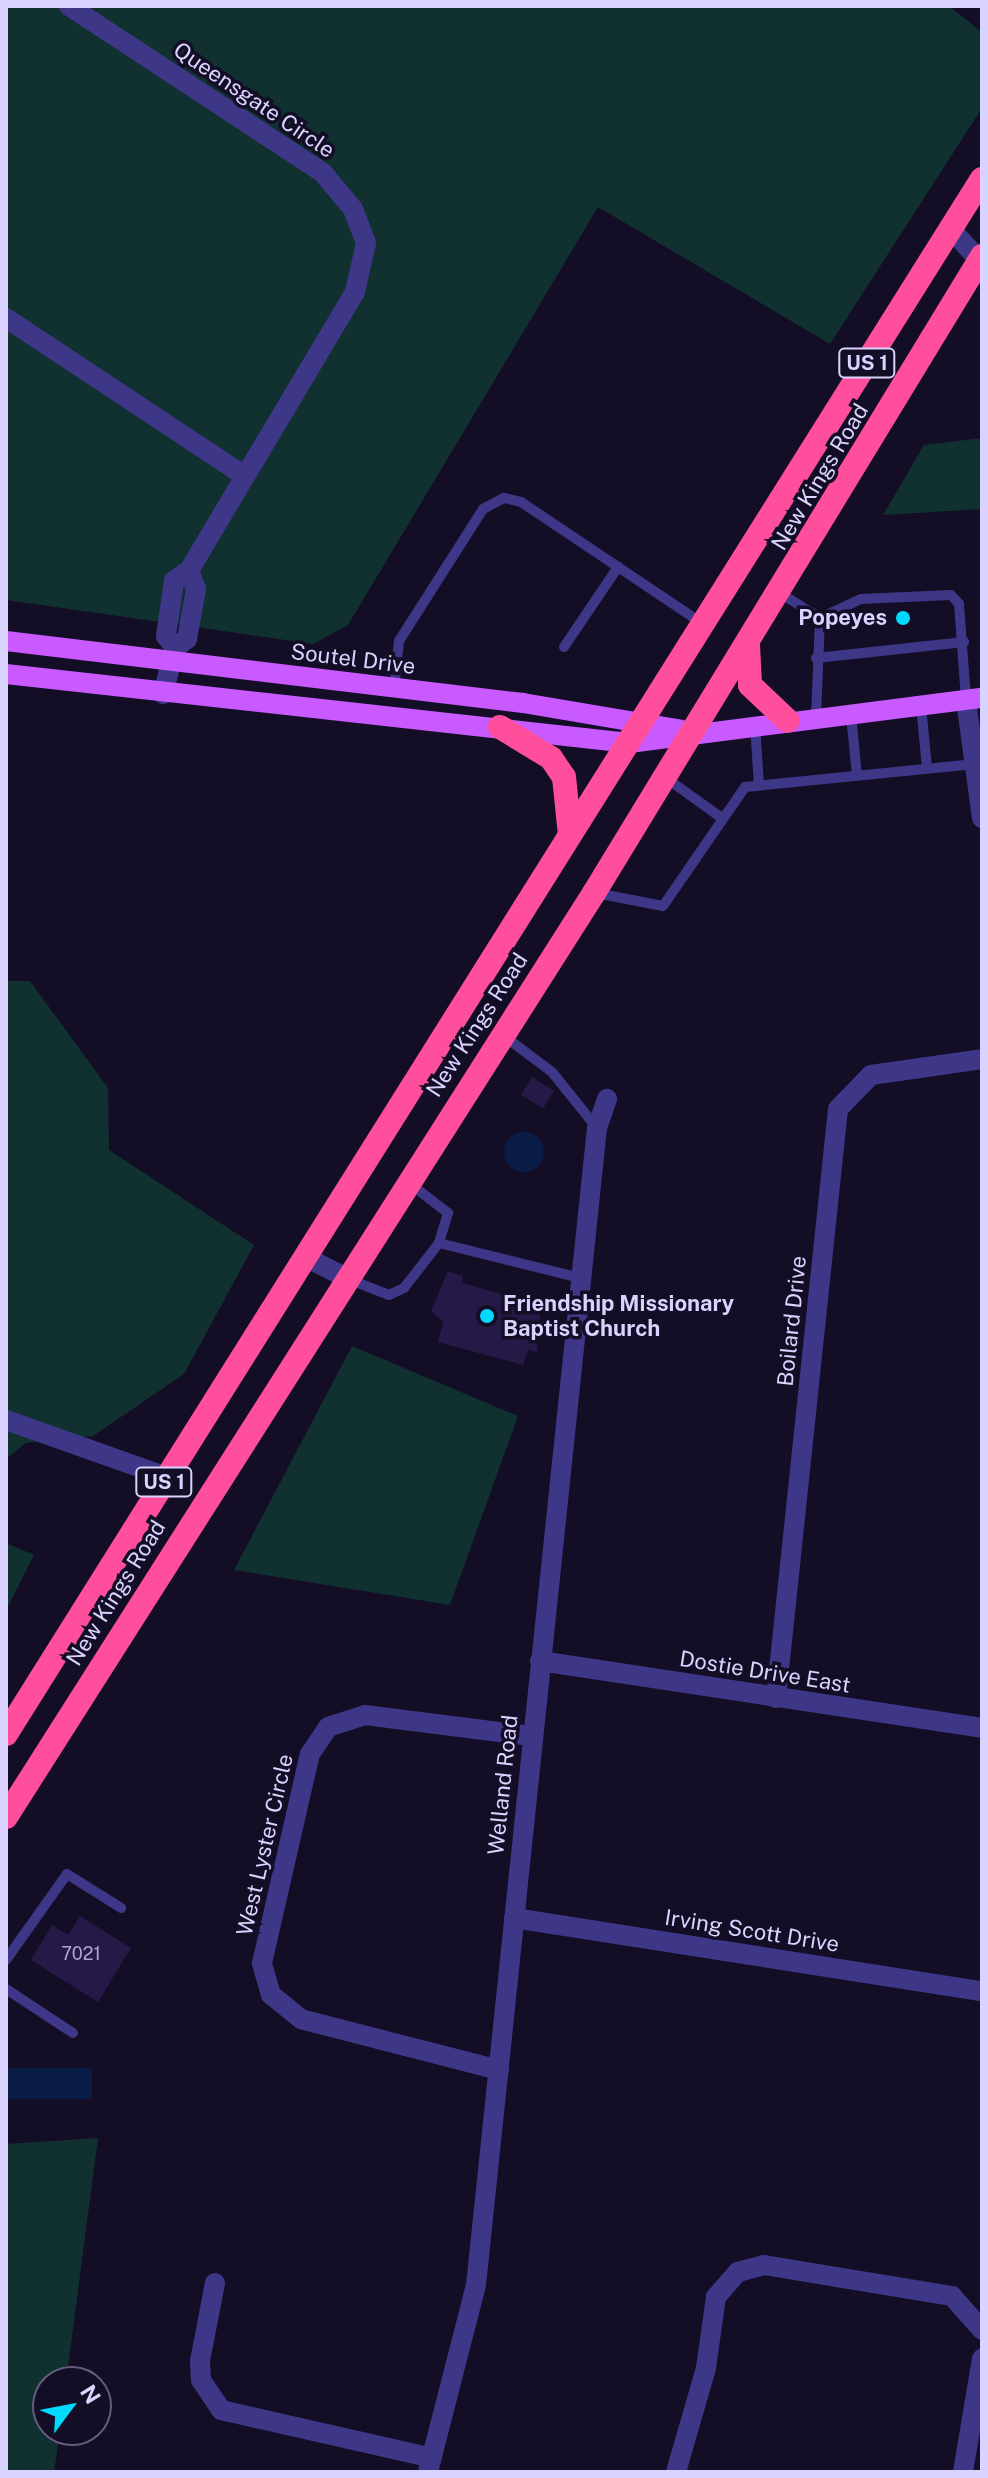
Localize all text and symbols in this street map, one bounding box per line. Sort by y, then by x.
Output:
street label: Queensgate Circle [168,36,340,164]
road number: US 1 [837,347,897,379]
street label: New Kings Road [766,399,874,555]
place label: Popeyes [798,605,887,631]
marker: Popeyes [894,609,912,627]
street label: Soutel Drive [289,638,417,680]
street label: New Kings Road [421,948,533,1102]
street label: Boilard Drive [772,1254,812,1388]
place label: Friendship Missionary Baptist Church [503,1290,734,1342]
marker: Friendship Missionary Baptist Church [478,1307,496,1325]
road number: US 1 [134,1466,194,1498]
street label: New Kings Road [61,1515,171,1671]
street label: Dostie Drive East [677,1645,853,1699]
street label: Welland Road [483,1714,523,1856]
street label: West Lyster Circle [231,1752,299,1938]
street label: Irving Scott Drive [663,1904,841,1958]
house number: 7021 [61,1943,101,1965]
north arrow [32,2366,112,2446]
text: N [75,2380,106,2409]

